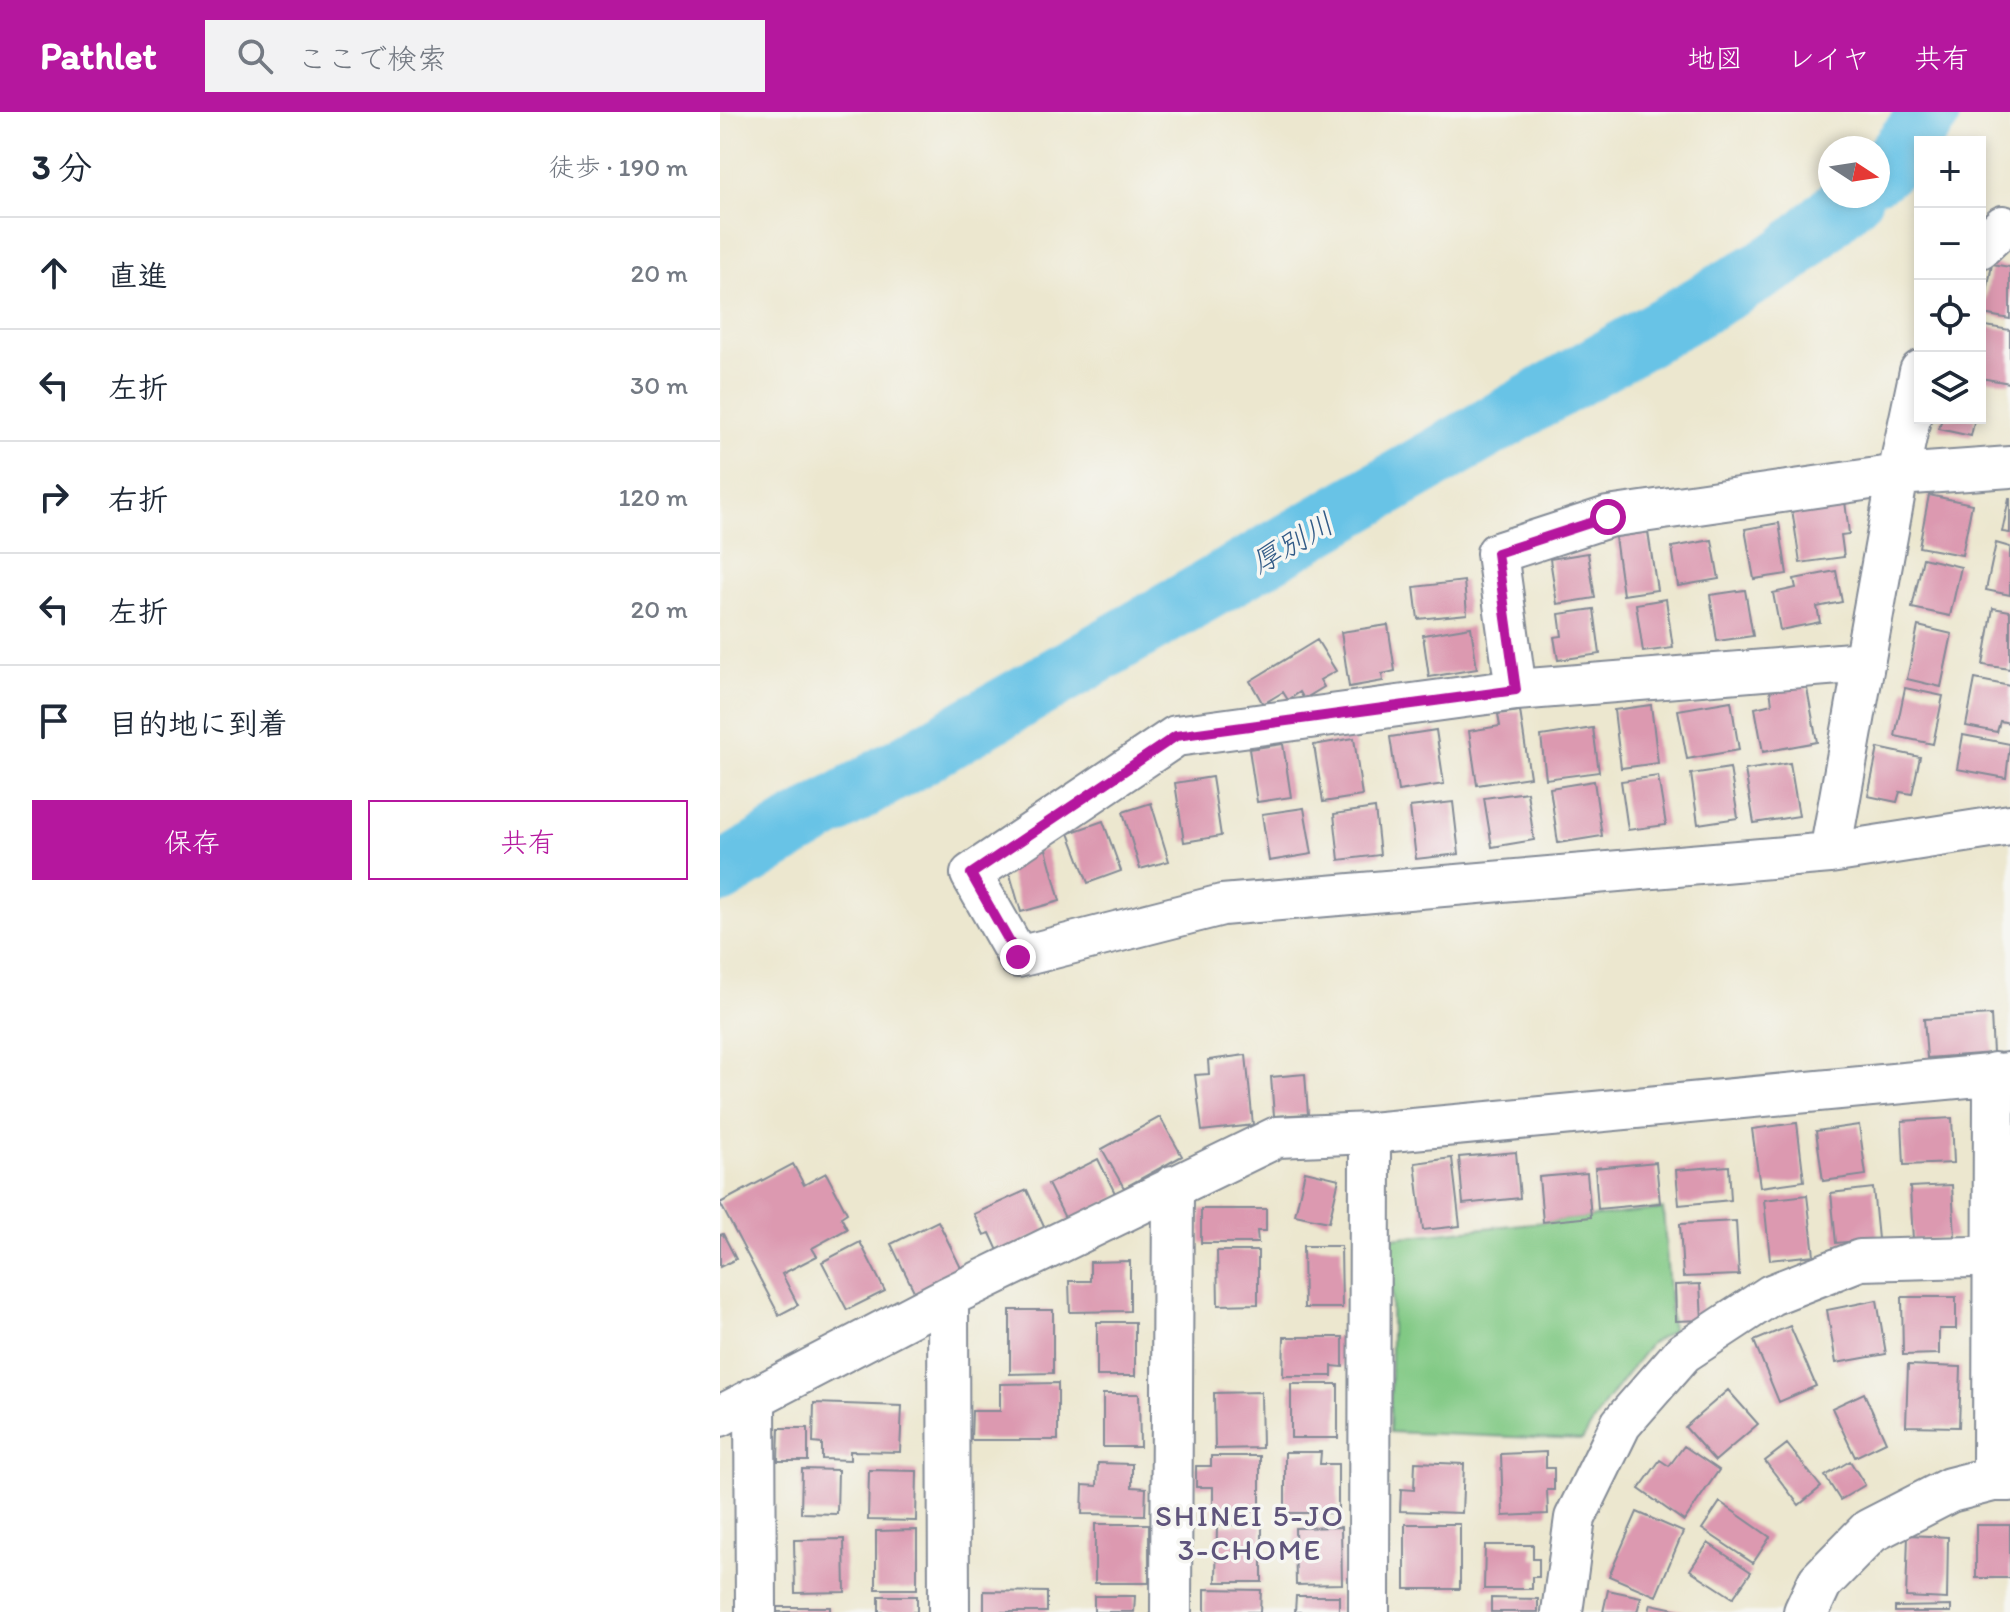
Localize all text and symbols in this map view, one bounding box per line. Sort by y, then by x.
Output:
search box [205,20,765,92]
text: Pathlet [40,33,157,79]
icon: search [233,34,277,78]
text: ここで検索 [297,40,447,77]
text: 地図 [1687,41,1743,75]
text: レイヤ [1787,41,1870,75]
text: 共有 [1914,41,1970,75]
north arrow [1818,136,1890,208]
map controls [1914,136,1986,424]
button: + [1914,136,1986,208]
text: 3 分 [32,147,92,188]
text: 徒歩 · 190 m [549,151,688,183]
button: − [1914,208,1986,280]
icon: ahead [32,251,76,295]
text: 直進 [108,257,168,294]
text: 20 m [631,257,688,289]
button: locate [1914,280,1986,352]
button: layers [1914,352,1986,424]
icon: left [32,363,76,407]
text: 左折 [108,369,168,406]
text: 30 m [630,369,688,401]
icon: right [32,475,76,519]
text: 右折 [108,481,168,518]
text: 120 m [619,481,688,513]
route start [1590,499,1626,535]
water label: 厚別川 [1244,504,1340,582]
icon: left [32,587,76,631]
text: 左折 [108,593,168,630]
text: 20 m [631,593,688,625]
icon: arrive [32,699,76,743]
text: 目的地に到着 [108,705,288,742]
button: 保存 [32,800,352,880]
button: 共有 [368,800,688,880]
route end [1000,939,1036,975]
district label: SHINEI 5-JO 3-CHOME [1155,1497,1345,1568]

